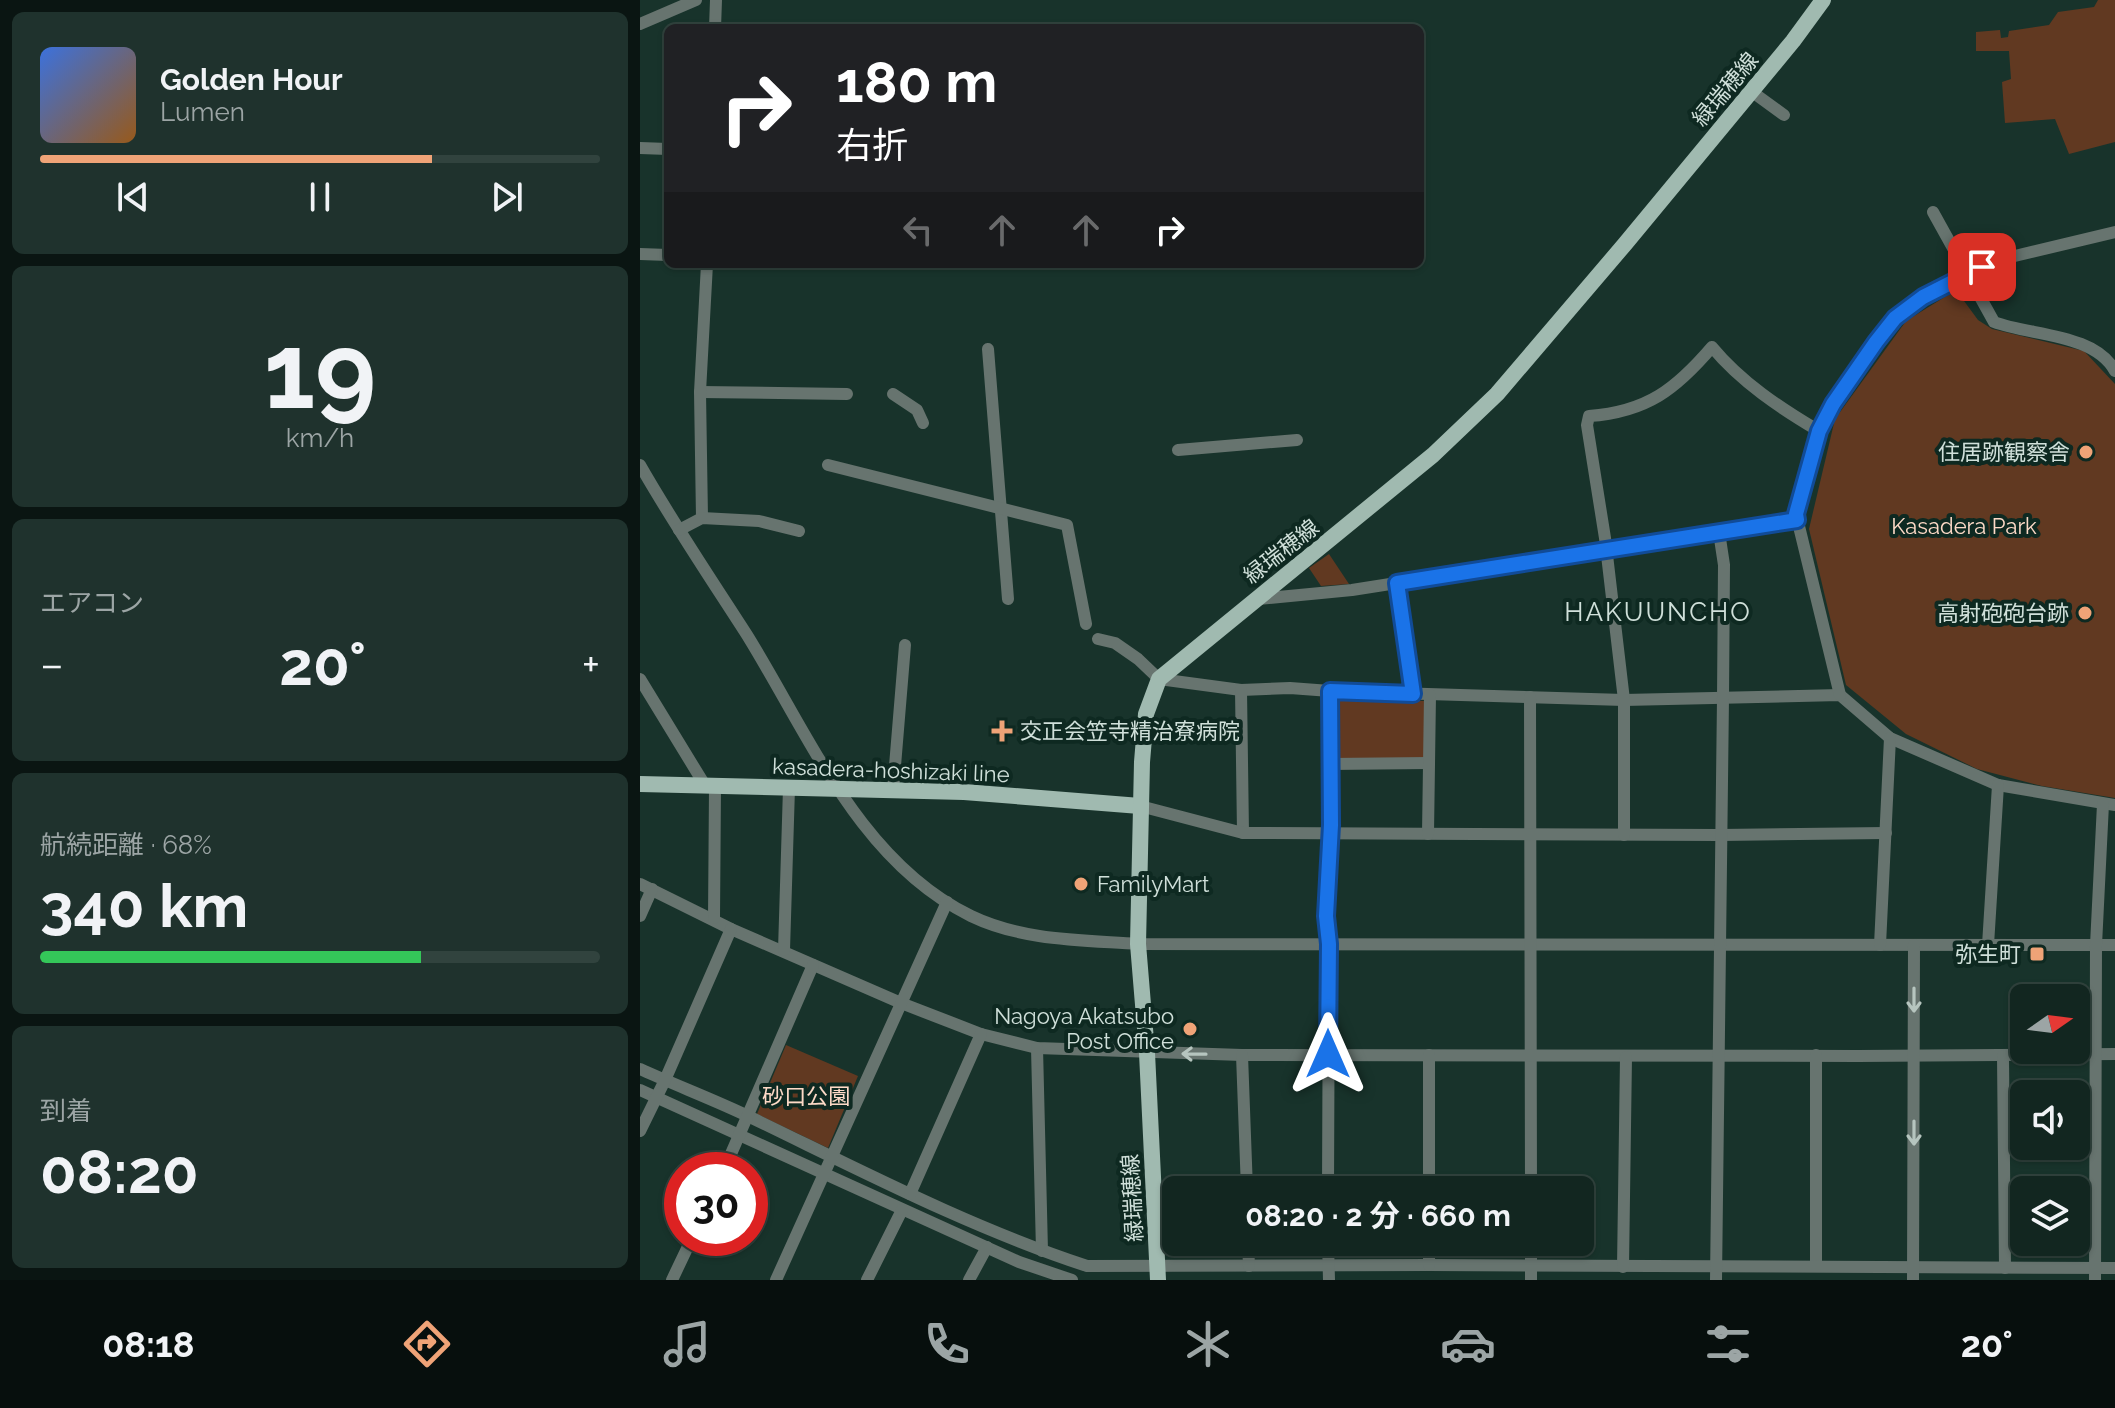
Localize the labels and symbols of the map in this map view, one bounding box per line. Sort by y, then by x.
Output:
street label: 緑瑞穂線 [1687,47,1763,131]
pin [1948,233,2016,301]
place label: 住居跡観察舎 [1938,439,2070,465]
marker: 住居跡観察舎 [2077,443,2095,461]
park label: Kasadera Park [1891,513,2037,539]
street label: 緑瑞穂線 [1238,514,1324,588]
district label: HAKUUNCHO [1564,597,1752,627]
place label: 高射砲砲台跡 [1937,600,2069,626]
marker: 高射砲砲台跡 [2076,604,2094,622]
place label: 交正会笠寺精治寮病院 [1020,718,1240,744]
marker: 交正会笠寺精治寮病院 [991,720,1013,742]
street label: kasadera-hoshizaki line [772,753,1010,787]
place label: FamilyMart [1097,871,1210,897]
marker: FamilyMart [1072,875,1090,893]
place label: 弥生町 [1955,941,2021,967]
marker: 弥生町 [2028,945,2046,963]
north arrow [2010,984,2090,1064]
one-way arrow [1906,986,1922,1013]
place label: Nagoya Akatsubo Post Office [994,1003,1174,1054]
position arrow [1286,1012,1370,1096]
marker: Nagoya Akatsubo Post Office [1181,1020,1199,1038]
one-way arrow [1181,1046,1208,1062]
park label: 砂口公園 [762,1083,850,1109]
one-way arrow [1906,1119,1922,1146]
speed limit sign: 30 [664,1152,768,1256]
street label: 緑瑞穂線 [1117,1153,1147,1243]

